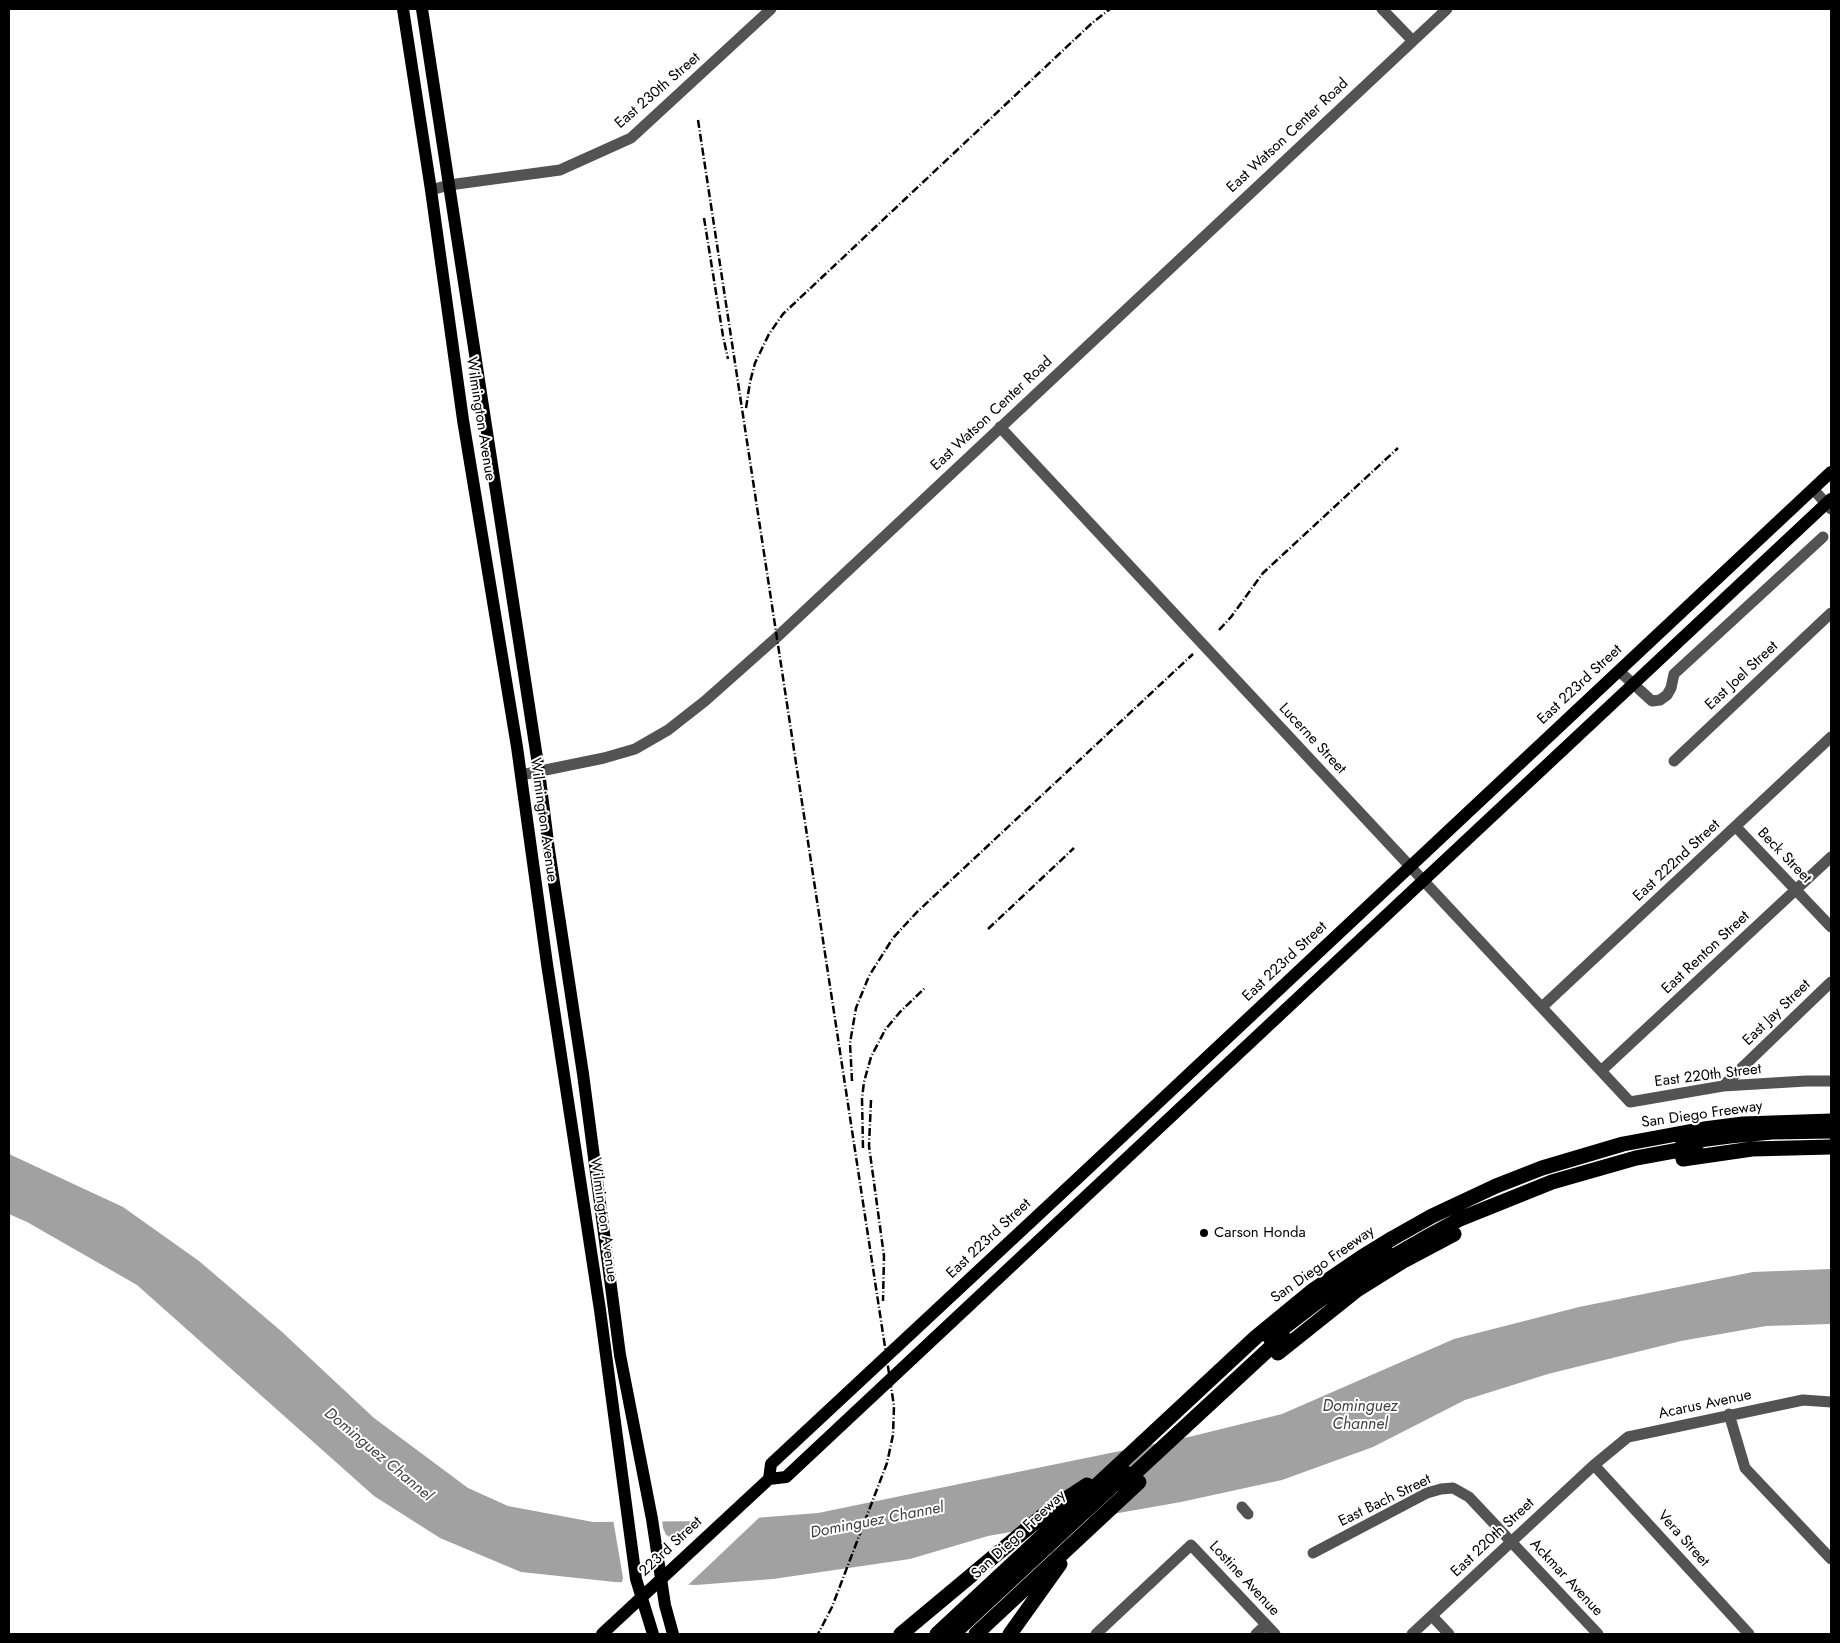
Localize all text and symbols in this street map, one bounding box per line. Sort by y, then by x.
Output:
street label: East 230th Street [612,49,704,133]
street label: East Watson Center Road [1224,75,1352,197]
street label: East Watson Center Road [928,353,1056,475]
street label: Wilmington Avenue [461,356,499,482]
street label: East Joel Street [1702,638,1782,714]
street label: East 223rd Street [1534,641,1626,729]
street label: Lucerne Street [1275,700,1349,778]
street label: Wilmington Avenue [525,757,561,883]
street label: East 222nd Street [1630,816,1724,906]
street label: Beck Street [1753,825,1815,887]
street label: East Renton Street [1658,908,1754,998]
street label: East 223rd Street [1239,918,1331,1006]
street label: East Jay Street [1739,976,1815,1050]
street label: East 220th Street [1654,1061,1762,1091]
street label: San Diego Freeway [1640,1098,1764,1132]
street label: Wilmington Avenue [585,1157,621,1283]
street label: East 223rd Street [943,1195,1035,1283]
street label: San Diego Freeway [1268,1223,1378,1307]
place label: Carson Honda [1214,1224,1306,1242]
marker: Carson Honda [1198,1227,1210,1239]
street label: Acarus Avenue [1657,1386,1753,1424]
water label: Dominguez Channel [1322,1397,1398,1435]
water label: Dominguez Channel [320,1404,436,1506]
street label: East Bach Street [1336,1471,1434,1531]
street label: San Diego Freeway [968,1487,1070,1583]
street label: East 220th Street [1448,1495,1538,1581]
water label: Dominguez Channel [809,1499,945,1543]
street label: Vera Street [1653,1507,1713,1571]
street label: 223rd Street [636,1513,706,1581]
street label: Ackmar Avenue [1526,1536,1606,1620]
street label: Lostine Avenue [1205,1538,1283,1620]

